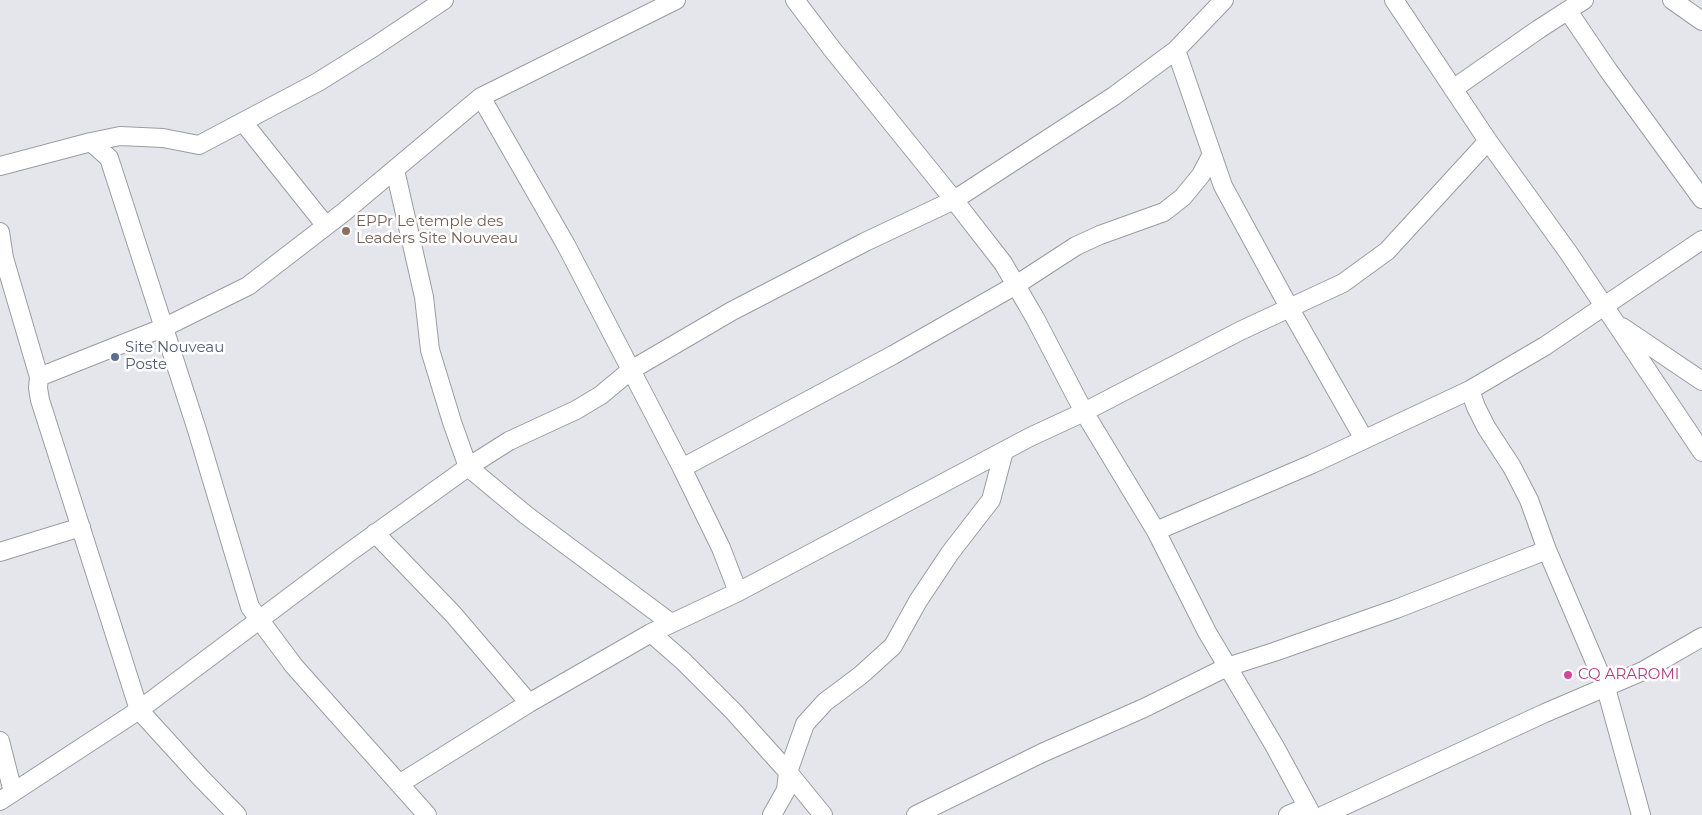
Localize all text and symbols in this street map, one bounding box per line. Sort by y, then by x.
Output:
place label: EPPr Le temple des Leaders Site Nouveau [356,213,518,248]
marker: EPPr Le temple des Leaders Site Nouveau [340,225,352,237]
place label: Site Nouveau Poste [125,339,224,374]
marker: Site Nouveau Poste [109,351,121,363]
place label: CQ ARAROMI [1578,666,1679,684]
marker: CQ ARAROMI [1562,669,1574,681]

